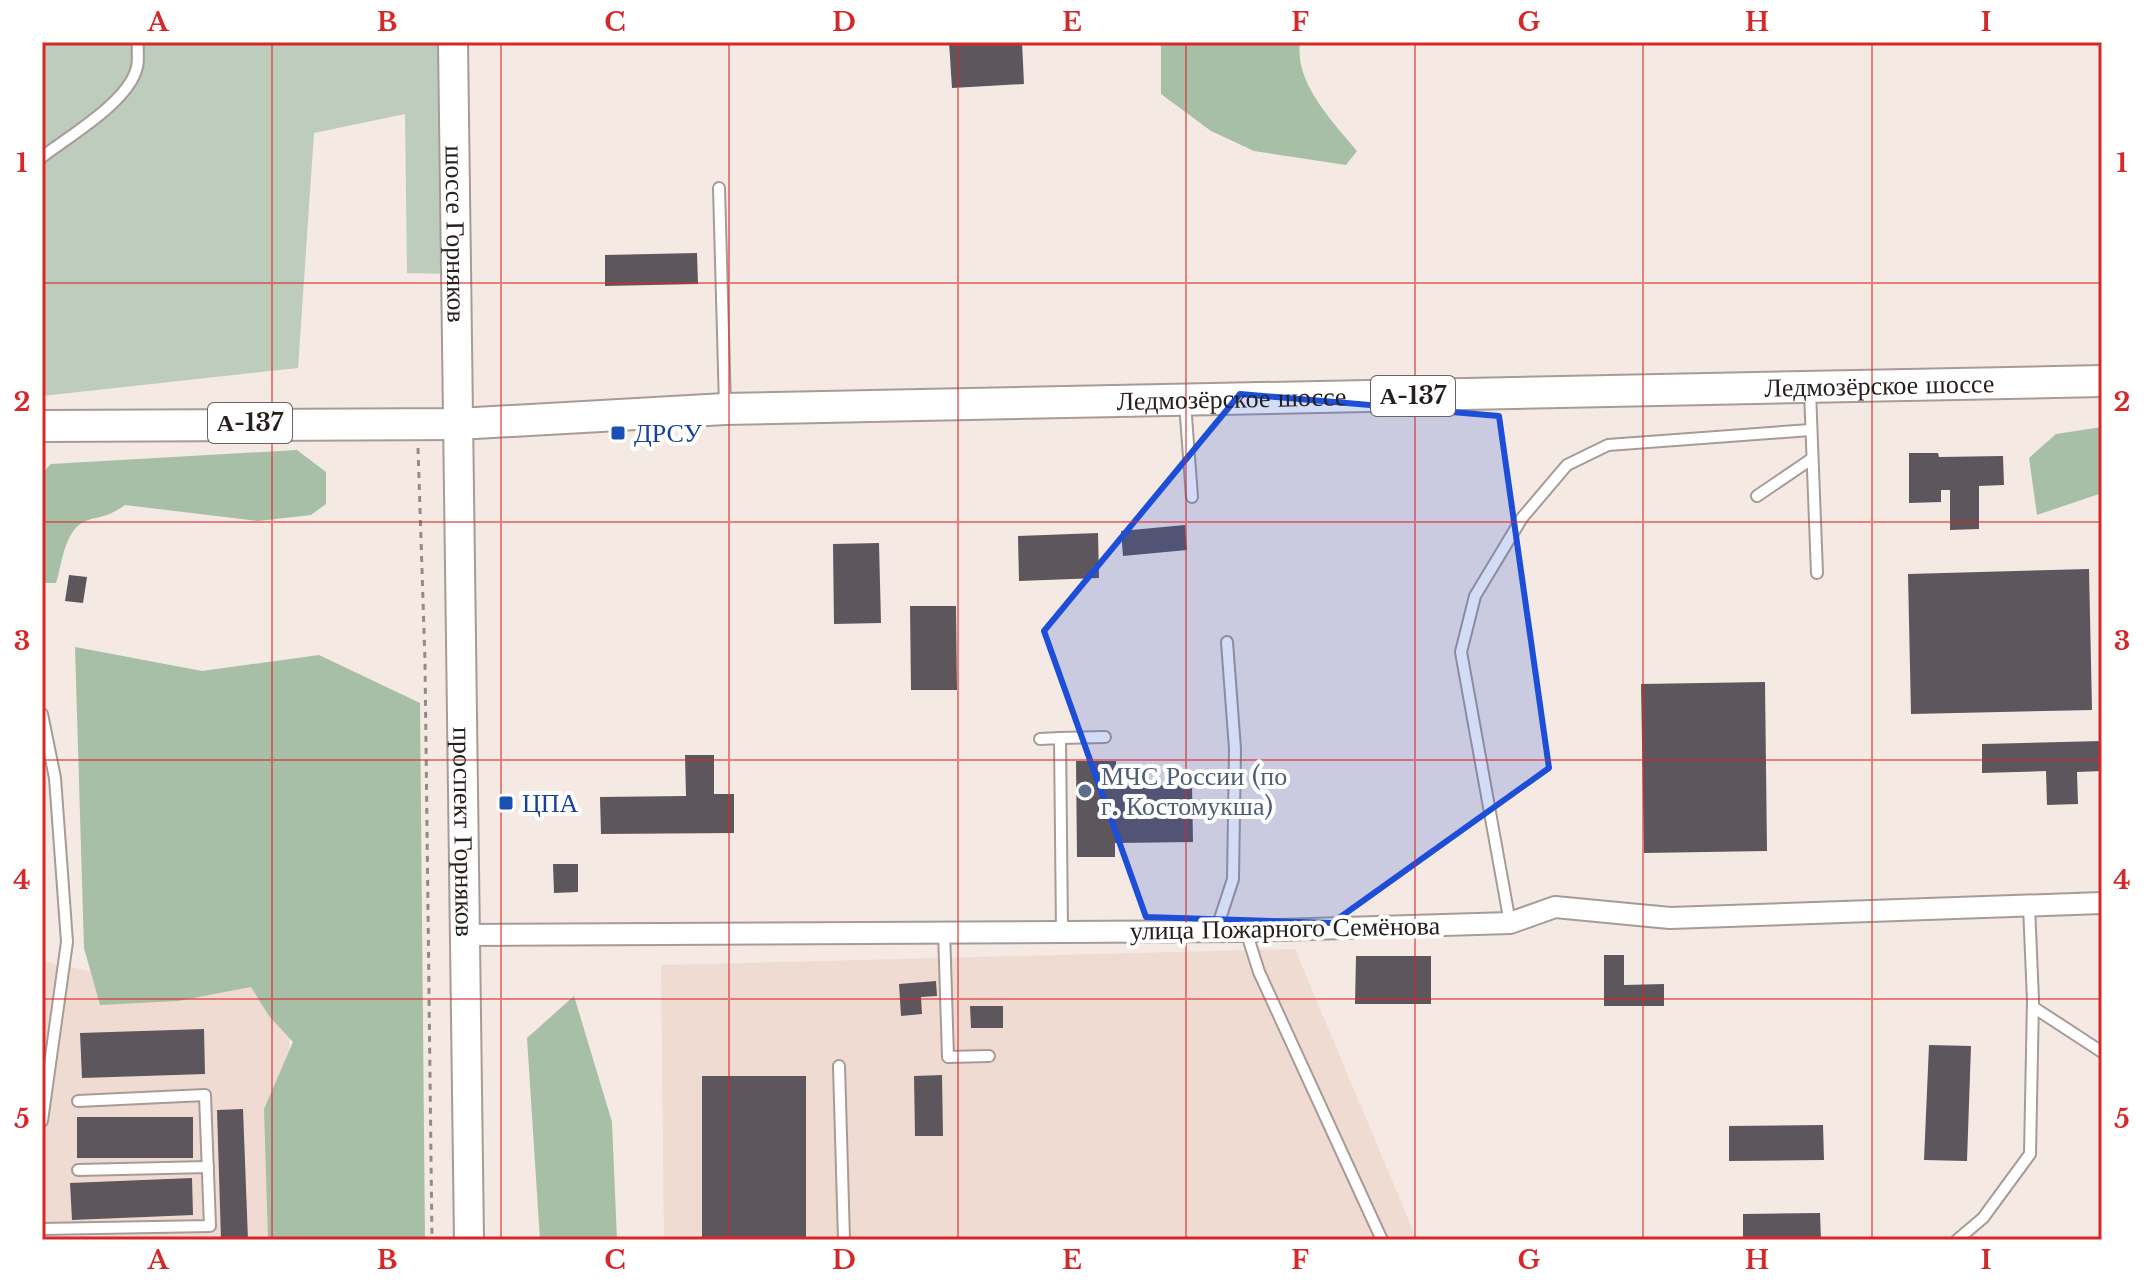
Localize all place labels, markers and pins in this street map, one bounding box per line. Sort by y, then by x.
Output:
place label: ДРСУ [634,417,703,449]
marker: ДРСУ [609,424,627,442]
place label: МЧС России (по г. Костомукша) [1101,760,1287,822]
marker: МЧС России (по г. Костомукша) [1076,782,1094,800]
place label: ЦПА [522,787,579,819]
marker: ЦПА [497,794,515,812]

